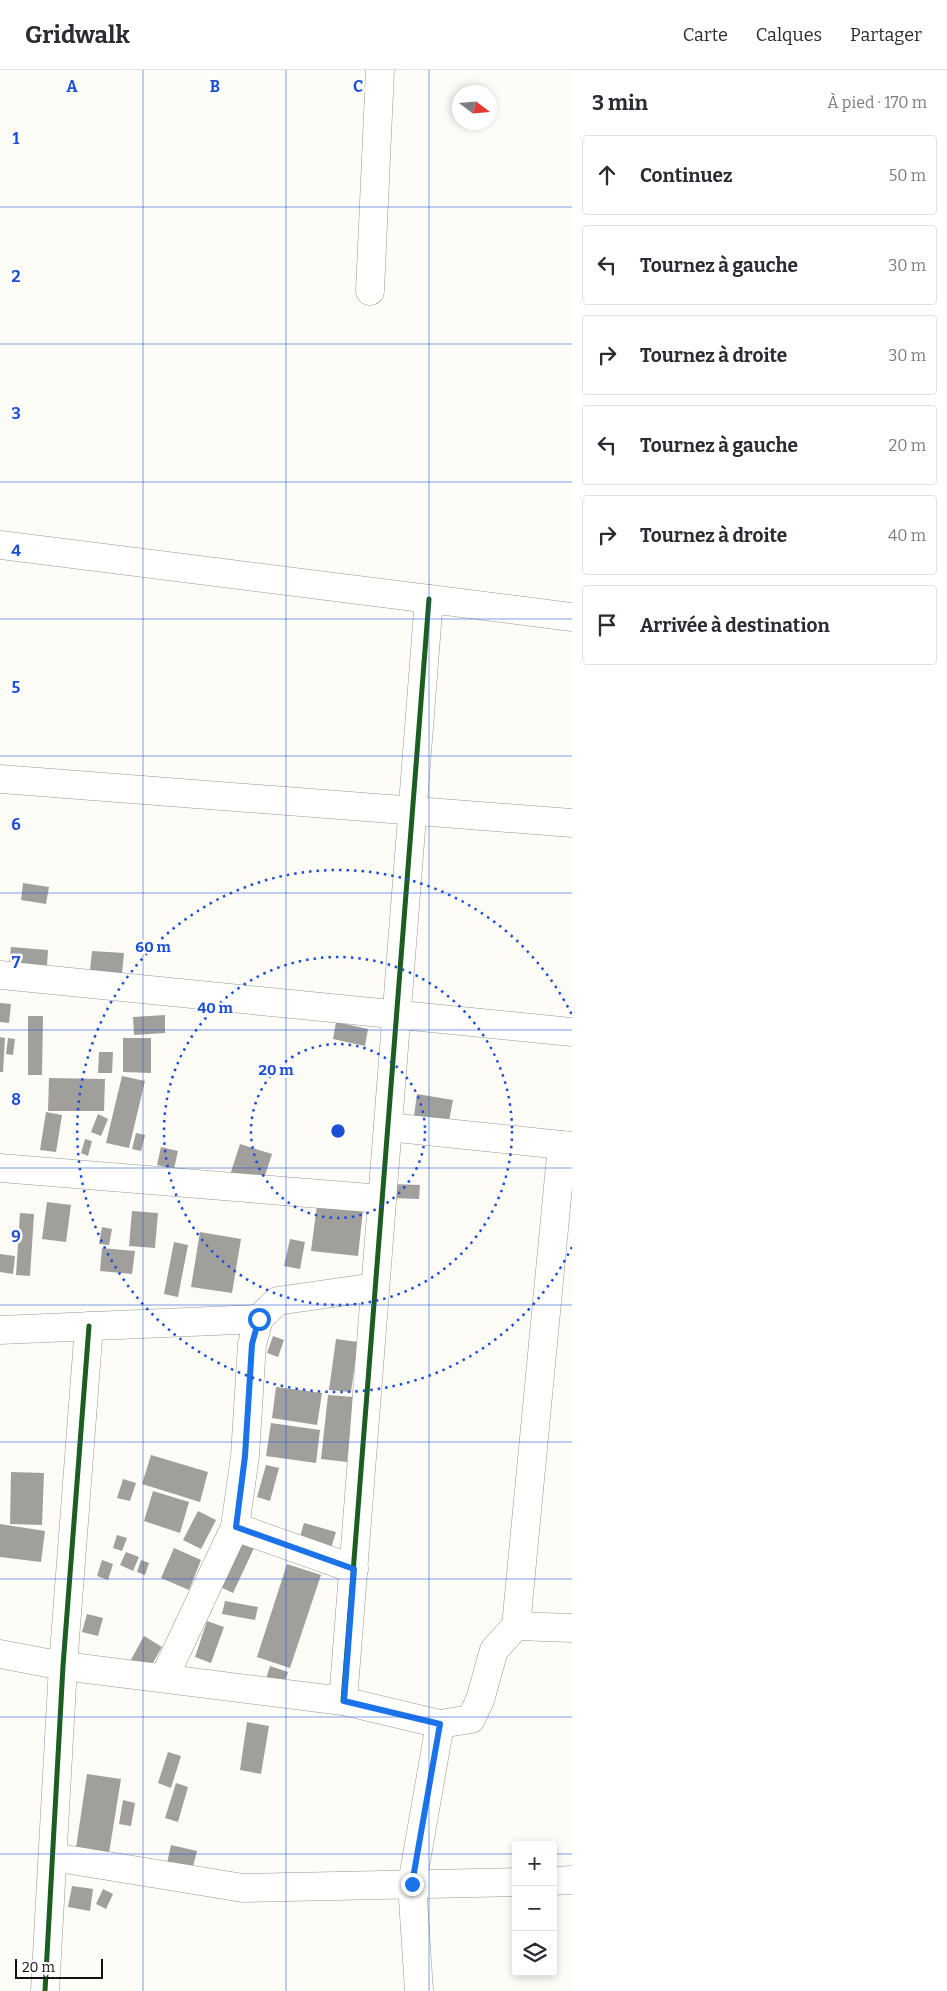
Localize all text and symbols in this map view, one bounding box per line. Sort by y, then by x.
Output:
text: Gridwalk [25,21,130,49]
text: Carte [683,24,728,46]
text: Calques [756,24,822,46]
text: Partager [850,24,922,46]
text: A [66,77,78,96]
text: B [210,77,220,96]
text: C [353,77,363,96]
north arrow [452,85,497,130]
text: 3 min [592,90,648,116]
text: À pied · 170 m [827,93,927,112]
text: 1 [13,129,20,148]
icon: ahead [593,161,621,189]
text: Continuez [640,164,733,187]
text: 50 m [889,166,926,185]
icon: left [593,251,621,279]
text: Tournez à gauche [640,254,798,277]
text: 30 m [888,256,926,275]
text: 2 [11,267,21,286]
icon: right [593,341,621,369]
text: Tournez à droite [640,344,787,367]
text: 30 m [888,346,926,365]
text: 3 [11,404,21,423]
icon: left [593,431,621,459]
text: Tournez à gauche [640,434,798,457]
text: 20 m [889,436,926,455]
icon: right [593,521,621,549]
text: Tournez à droite [640,524,787,547]
text: 40 m [888,526,926,545]
text: 4 [11,541,21,560]
icon: arrive [593,611,621,639]
text: Arrivée à destination [640,614,830,637]
text: 5 [12,678,21,697]
text: 6 [11,815,21,834]
text: 60 m [135,938,171,956]
text: 7 [12,953,21,972]
text: 40 m [197,999,234,1017]
text: 20 m [259,1061,294,1079]
text: 8 [11,1090,21,1109]
centre of rings [329,1122,347,1140]
text: 9 [11,1227,21,1246]
route start [248,1308,271,1331]
map controls [512,1841,557,1976]
button: + [512,1841,557,1886]
route end [401,1873,424,1896]
button: − [512,1886,557,1931]
button: layers [512,1931,557,1976]
scale bar [15,1956,102,1979]
text: 20 m [22,1959,55,1976]

